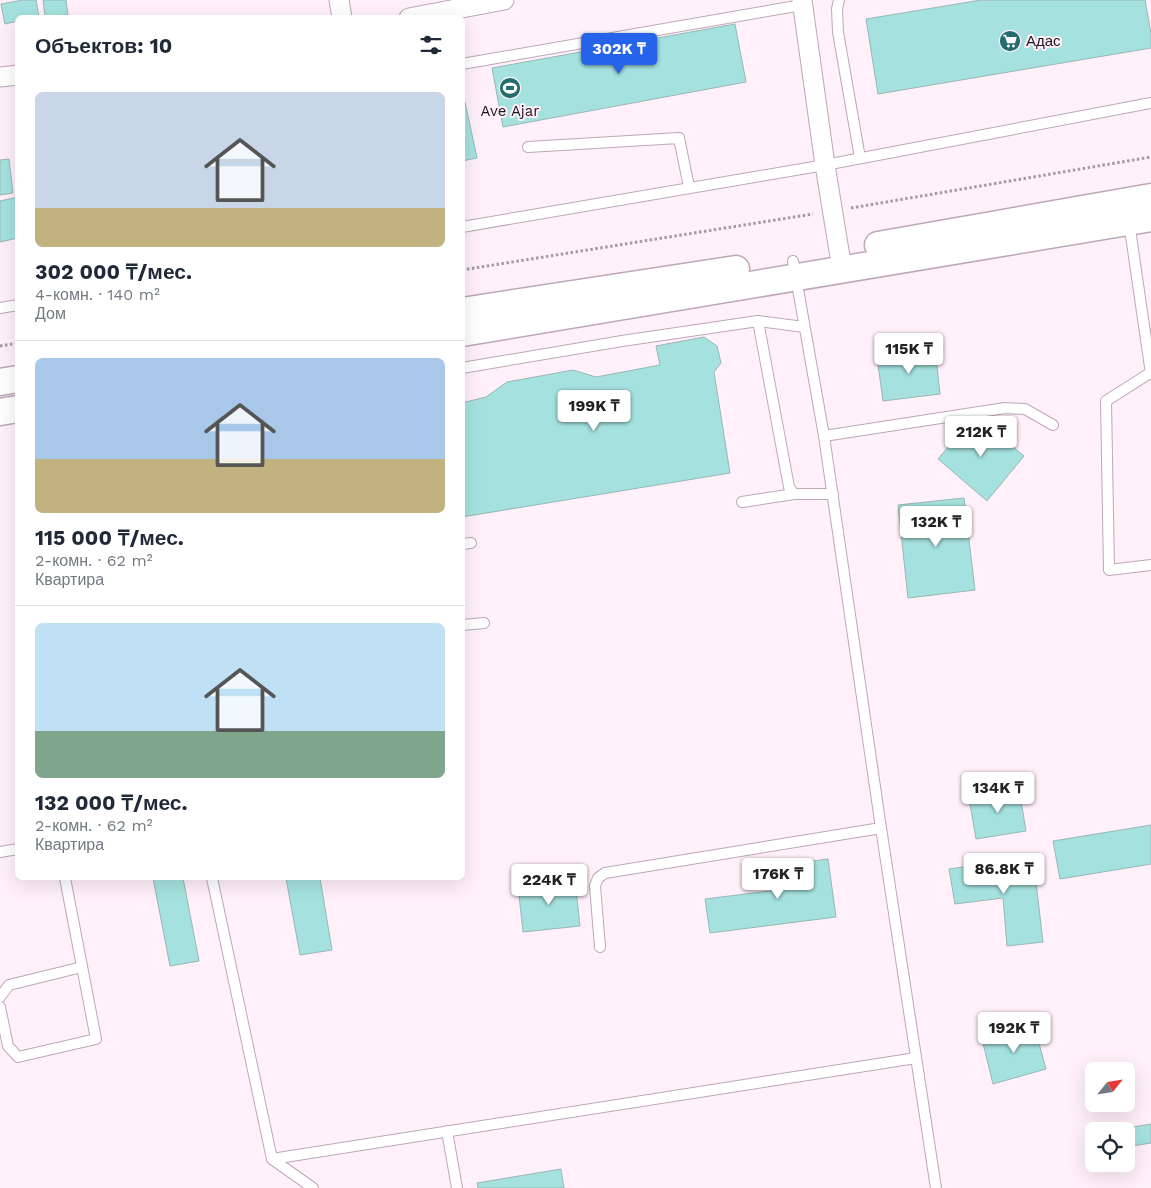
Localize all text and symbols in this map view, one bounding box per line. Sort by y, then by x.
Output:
supermarket icon: Адас [998,29,1022,53]
icon: filters [417,31,445,59]
pin: 302K ₸ [578,32,660,75]
place label: Адас [1026,32,1061,50]
text: Объектов: 10 [35,33,172,58]
text: 302K ₸ [592,39,646,58]
sports icon: Ave Ajar [498,76,522,100]
place label: Ave Ajar [481,102,539,120]
icon: home [195,125,285,215]
text: 302 000 ₸/мес. [35,259,192,284]
text: 4-комн. · 140 m² [35,285,160,304]
text: Дом [35,304,66,323]
pin: 115K ₸ [868,332,950,375]
text: 115K ₸ [885,339,933,358]
icon: home [195,390,285,480]
pin: 199K ₸ [553,390,635,432]
text: 199K ₸ [569,396,619,415]
pin: 212K ₸ [940,416,1022,458]
text: 212K ₸ [956,422,1006,441]
pin: 132K ₸ [895,506,977,548]
text: 132K ₸ [911,512,961,531]
text: 115 000 ₸/мес. [35,525,184,550]
text: 2-комн. · 62 m² [35,551,152,570]
text: Квартира [35,570,104,589]
icon: home [195,655,285,745]
pin: 134K ₸ [957,772,1039,814]
text: 134K ₸ [972,778,1024,797]
text: 132 000 ₸/мес. [35,790,188,815]
text: 2-комн. · 62 m² [35,816,152,835]
text: Квартира [35,835,104,854]
pin: 86.8K ₸ [958,852,1050,895]
pin: 176K ₸ [737,858,819,900]
text: 86.8K ₸ [975,859,1033,878]
pin: 224K ₸ [508,864,590,906]
text: 176K ₸ [753,864,803,883]
text: 224K ₸ [522,870,576,889]
pin: 192K ₸ [973,1012,1055,1054]
text: 192K ₸ [989,1018,1039,1037]
north arrow [1085,1062,1135,1112]
map controls [1085,1062,1135,1172]
button: locate [1085,1122,1135,1172]

